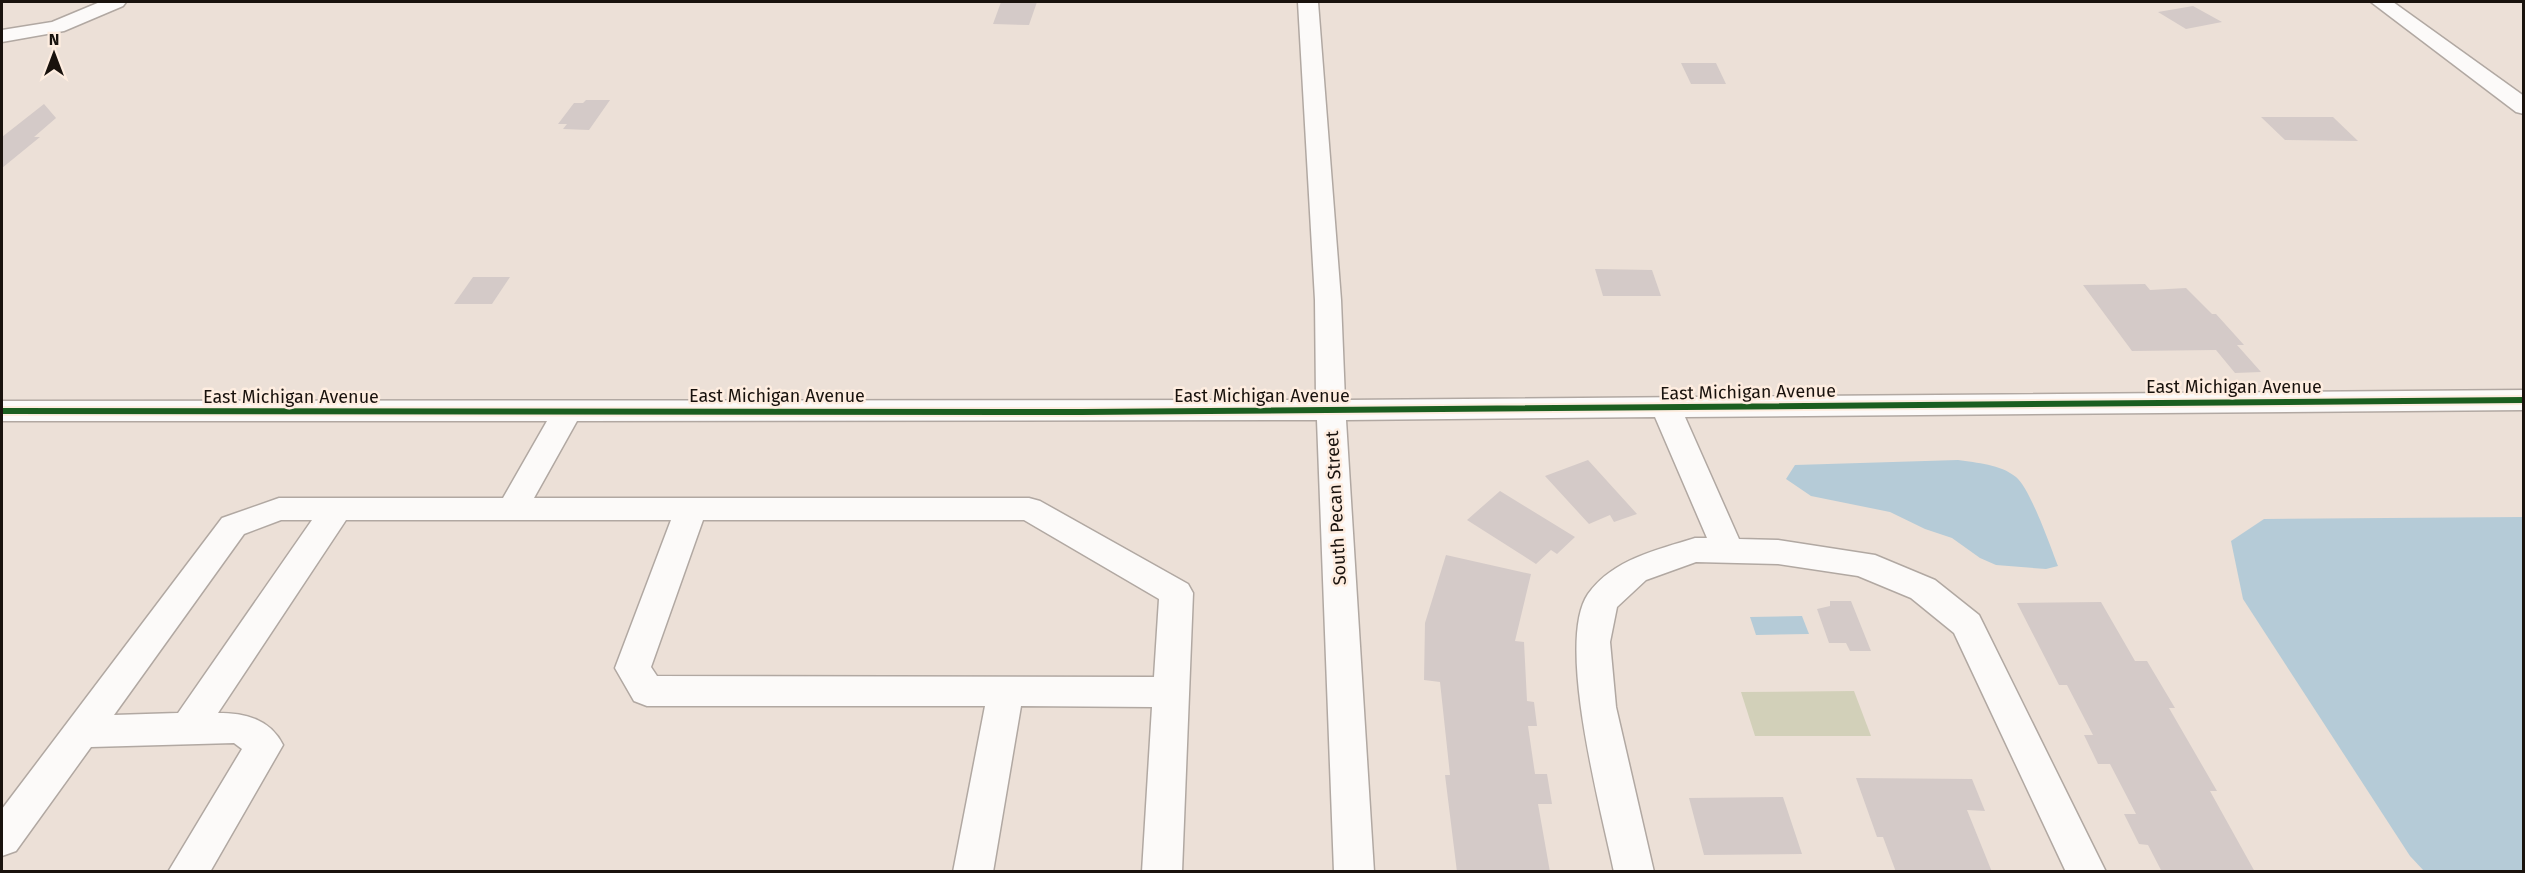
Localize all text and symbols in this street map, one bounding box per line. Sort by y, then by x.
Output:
north arrow [24,24,84,84]
text: N [49,30,59,49]
street label: East Michigan Avenue [2146,376,2322,398]
street label: East Michigan Avenue [1660,379,1836,405]
street label: East Michigan Avenue [689,385,865,407]
street label: East Michigan Avenue [1174,385,1350,407]
street label: East Michigan Avenue [203,386,379,408]
street label: South Pecan Street [1321,430,1351,586]

